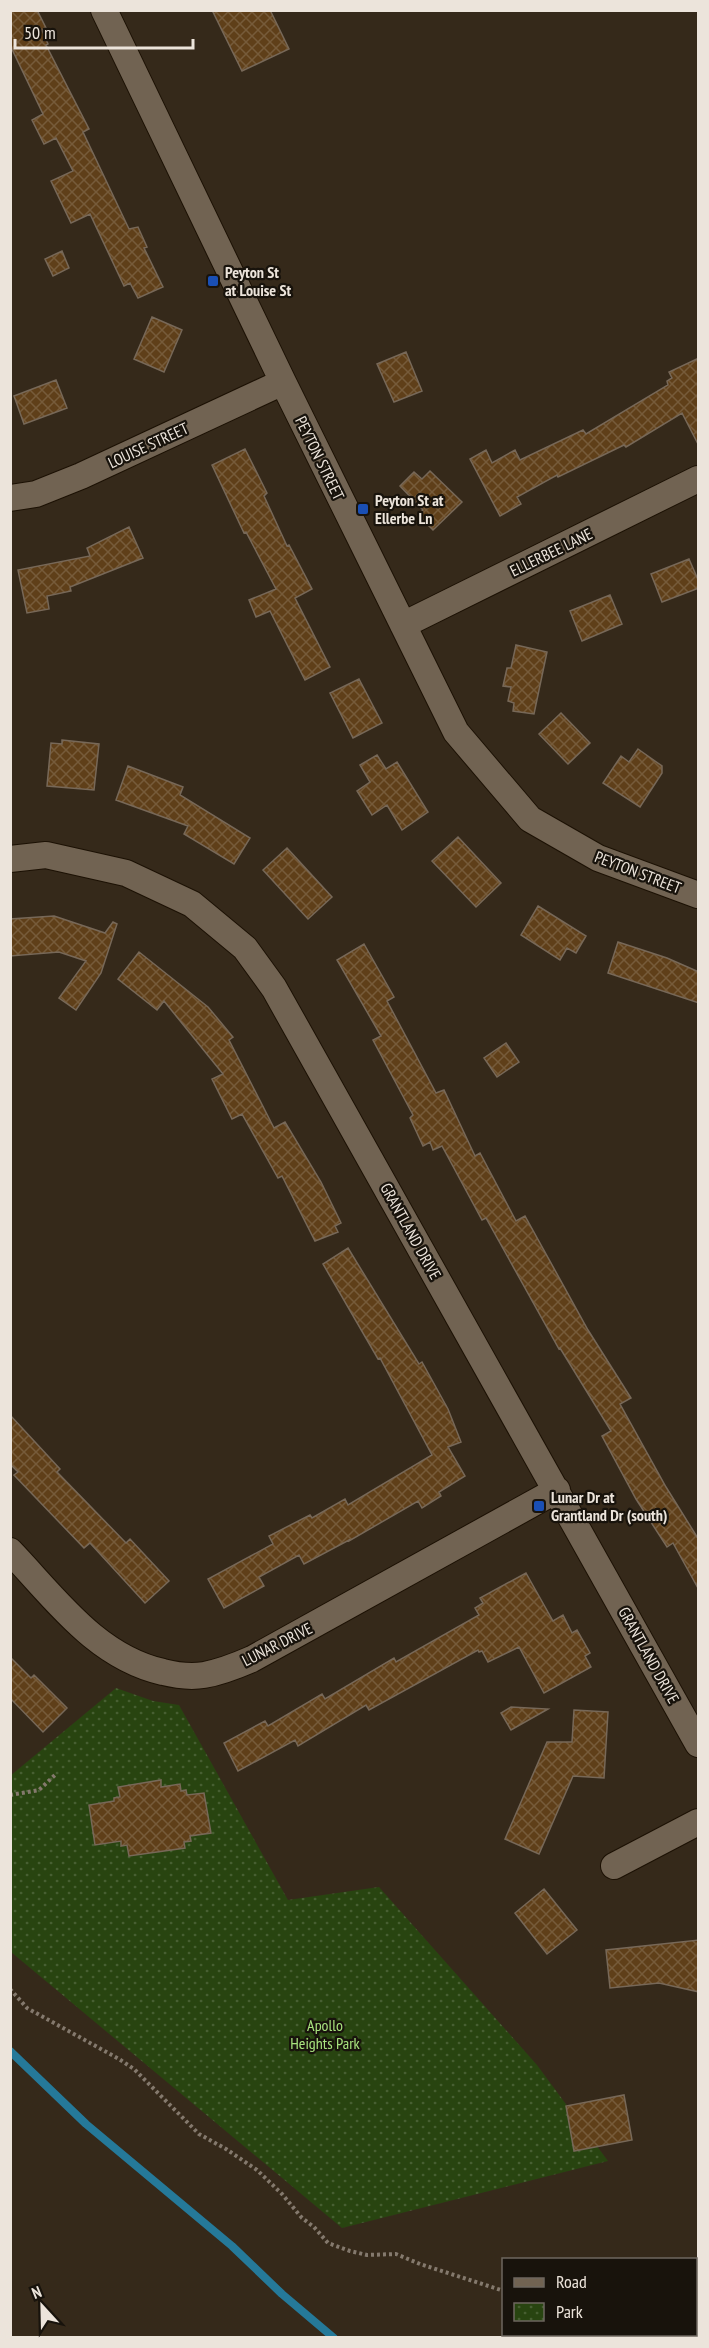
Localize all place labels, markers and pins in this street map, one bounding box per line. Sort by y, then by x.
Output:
place label: Peyton St at Louise St [225,262,292,300]
marker: Peyton St at Louise St [206,274,220,288]
place label: Peyton St at Ellerbe Ln [375,490,444,528]
marker: Peyton St at Ellerbe Ln [356,502,370,516]
place label: Lunar Dr at Grantland Dr (south) [551,1487,667,1525]
marker: Lunar Dr at Grantland Dr (south) [532,1499,546,1513]

